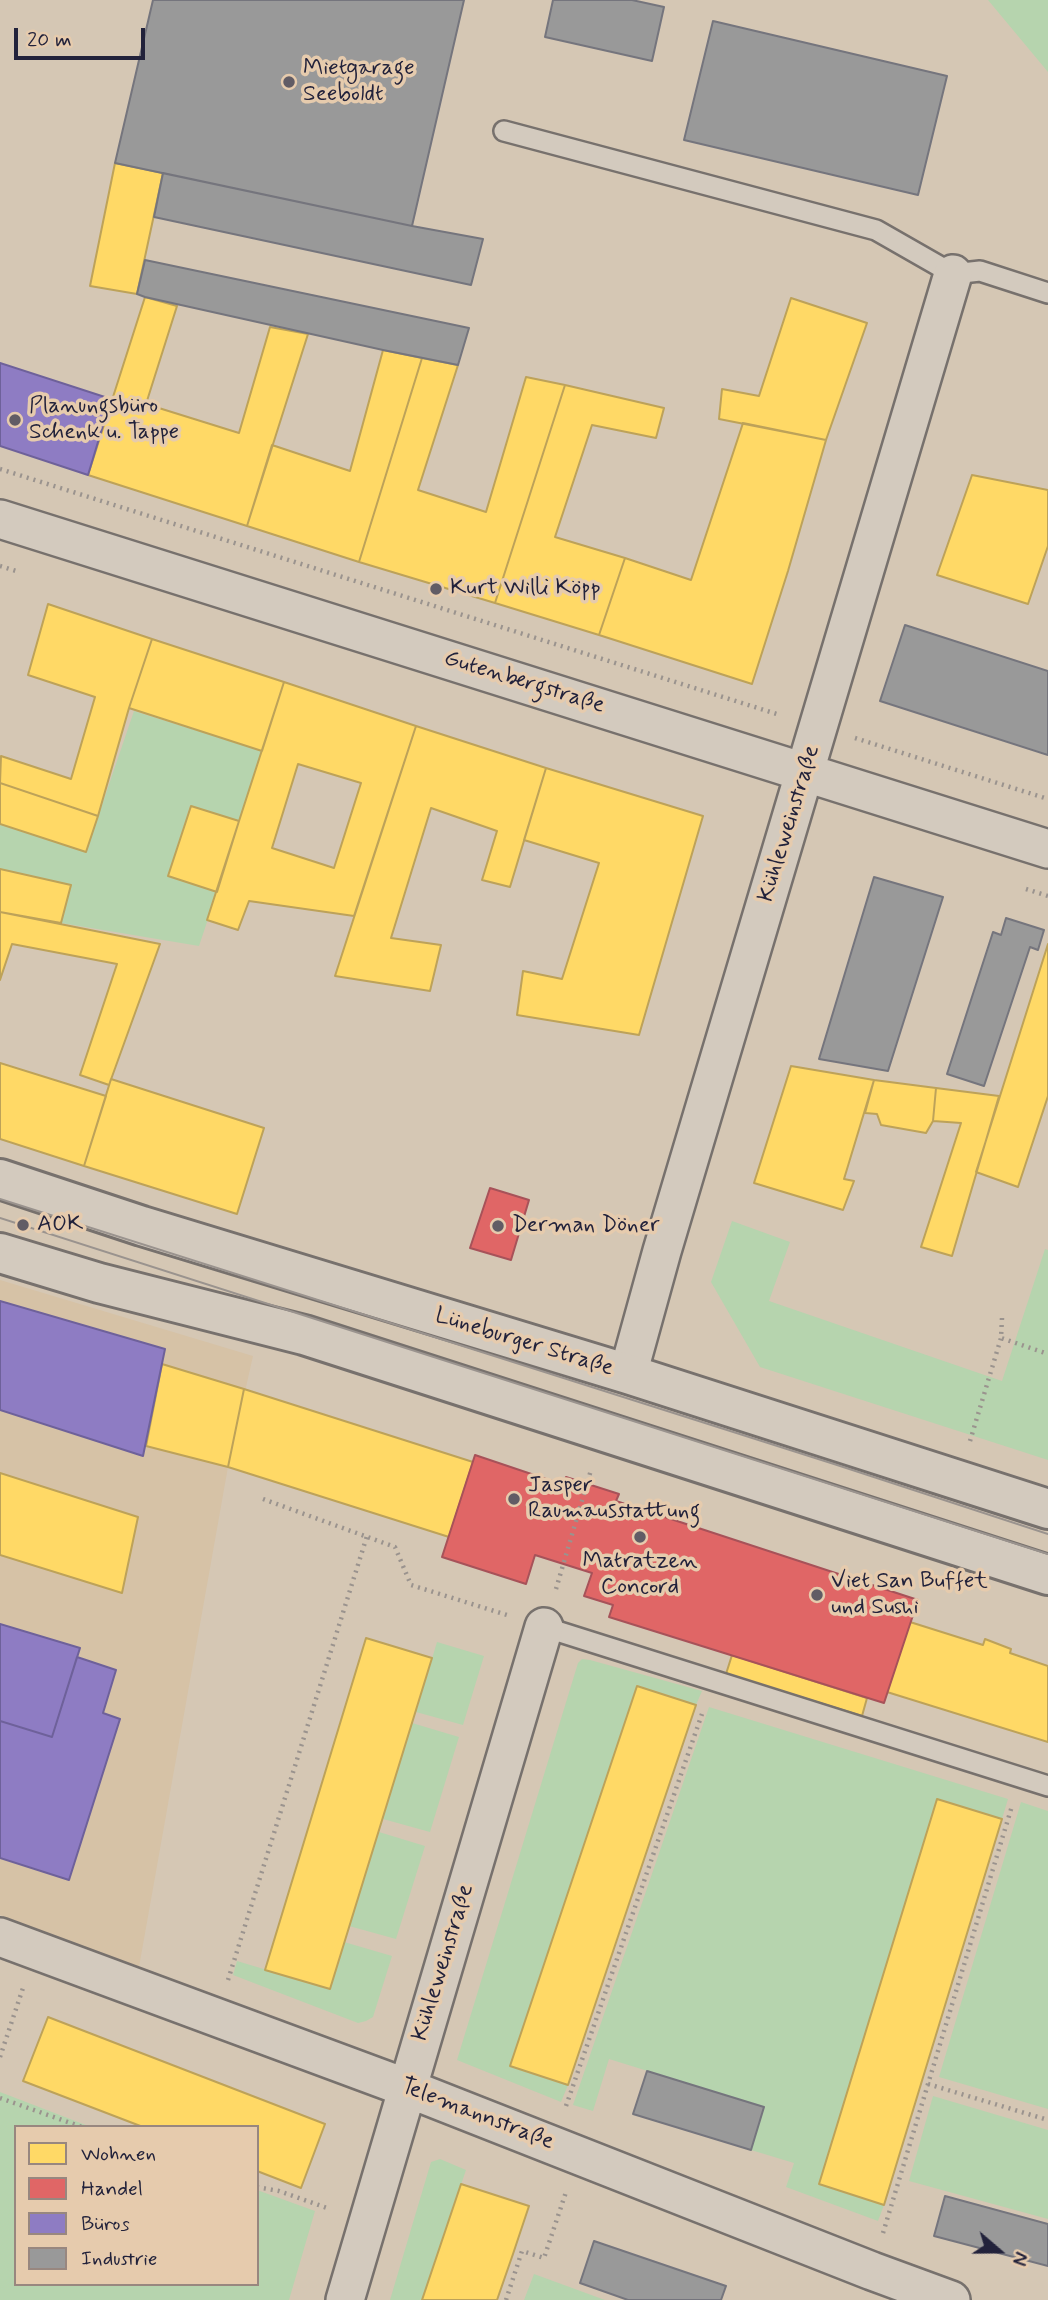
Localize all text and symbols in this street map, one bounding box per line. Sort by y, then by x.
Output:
scale bar [18,14,149,58]
text: 20 m [27,26,72,54]
place label: Mietgarage Seeboldt [303,55,415,109]
marker: Mietgarage Seeboldt [281,74,297,90]
place label: Planungsbüro Schenk u. Tappe [29,393,179,447]
marker: Planungsbüro Schenk u. Tappe [7,412,23,428]
place label: Kurt Willi Köpp [450,575,601,603]
marker: Kurt Willi Köpp [428,581,444,597]
street label: Gutenbergstraße [440,645,608,721]
street label: Kühleweinstraße [753,742,827,906]
place label: AOK [37,1211,83,1239]
place label: Derman Döner [512,1212,659,1240]
marker: AOK [15,1217,31,1233]
marker: Derman Döner [490,1218,506,1234]
street label: Lüneburger Straße [431,1303,617,1383]
place label: Jasper Raumausstattung [528,1472,700,1526]
marker: Jasper Raumausstattung [506,1491,522,1507]
marker: Matratzen Concord [632,1529,648,1545]
place label: Matratzen Concord [583,1548,697,1602]
place label: Viet San Buffet und Sushi [831,1568,988,1622]
marker: Viet San Buffet und Sushi [809,1587,825,1603]
street label: Kühleweinstraße [407,1881,481,2045]
street label: Telemannstraße [397,2073,557,2157]
legend [14,2125,259,2286]
text: Wohnen [81,2140,156,2168]
text: Handel [81,2175,143,2203]
text: Büros [81,2210,130,2238]
north arrow [964,2216,1034,2286]
text: Industrie [81,2245,157,2273]
text: N [1005,2248,1033,2269]

